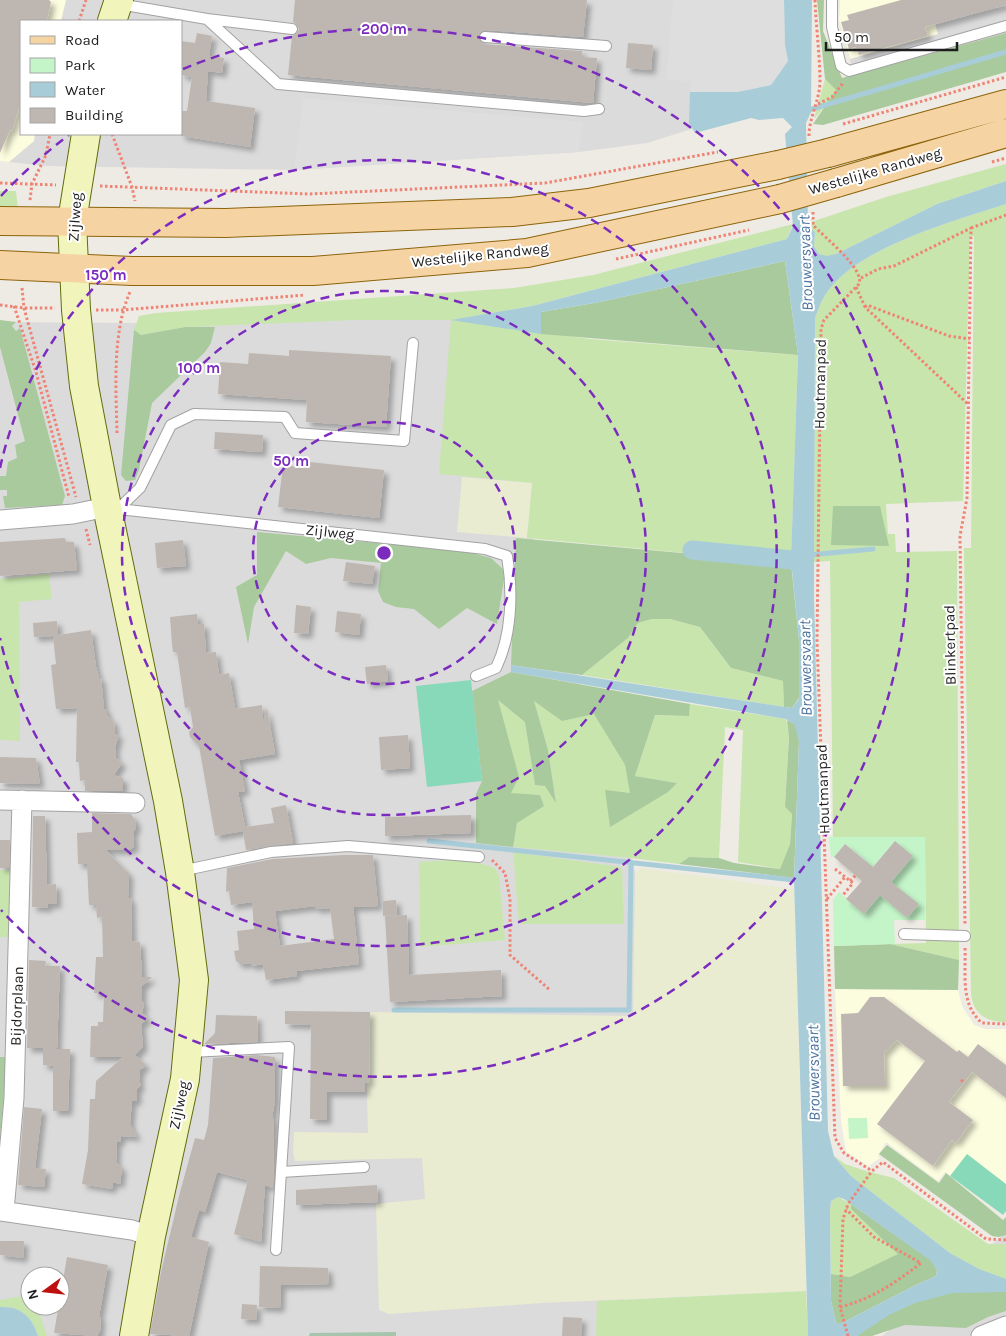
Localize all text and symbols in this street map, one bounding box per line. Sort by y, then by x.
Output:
legend [20,20,182,135]
text: 200 m [361,20,407,38]
scale bar [826,20,957,52]
text: 50 m [834,28,869,46]
text: Road [65,31,100,49]
text: Park [65,56,95,74]
text: Water [65,81,106,99]
text: Building [65,106,123,124]
street label: Westelijke Randweg [806,143,944,199]
street label: Zijlweg [64,191,86,242]
water label: Brouwersvaart [794,214,817,311]
street label: Westelijke Randweg [411,239,550,271]
text: 150 m [85,266,127,284]
street label: Houtmanpad [810,339,830,429]
text: 100 m [178,359,220,377]
text: 50 m [273,452,309,470]
street label: Zijlweg [305,520,356,544]
centre of rings [375,544,393,562]
street label: Blinkertpad [940,605,960,685]
water label: Brouwersvaart [795,619,816,716]
street label: Houtmanpad [812,744,834,834]
street label: Bijdorplaan [7,966,27,1046]
water label: Brouwersvaart [803,1024,824,1121]
street label: Zijlweg [165,1079,193,1131]
north arrow [20,1266,70,1316]
text: N [23,1287,42,1301]

